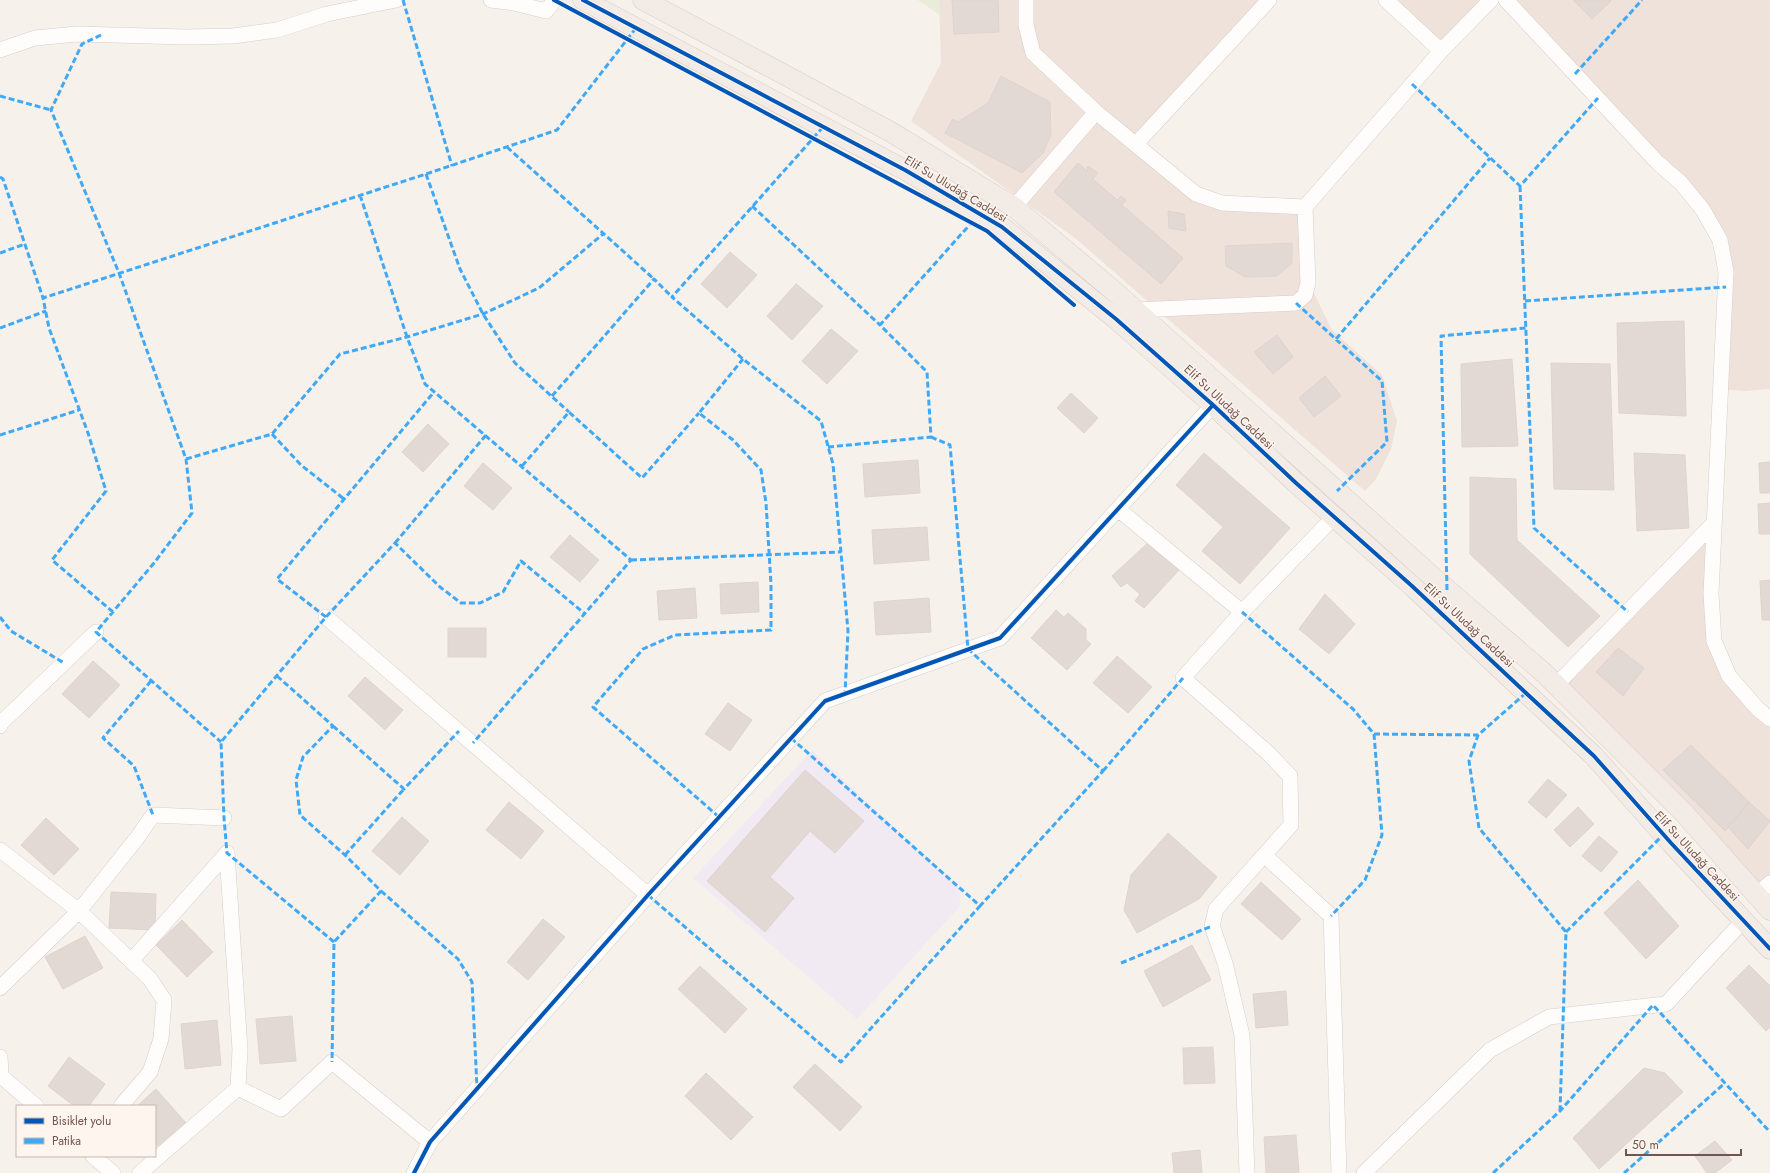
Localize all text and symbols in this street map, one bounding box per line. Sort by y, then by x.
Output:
street label: Elif Su Uludağ Caddesi [901,151,1011,227]
street label: Elif Su Uludağ Caddesi [1180,360,1278,454]
street label: Elif Su Uludağ Caddesi [1420,578,1518,672]
street label: Elif Su Uludağ Caddesi [1650,807,1744,905]
legend [16,1105,156,1157]
text: Bisiklet yolu [52,1112,111,1130]
scale bar [1626,1131,1741,1157]
text: Patika [52,1132,81,1150]
text: 50 m [1632,1136,1659,1154]

